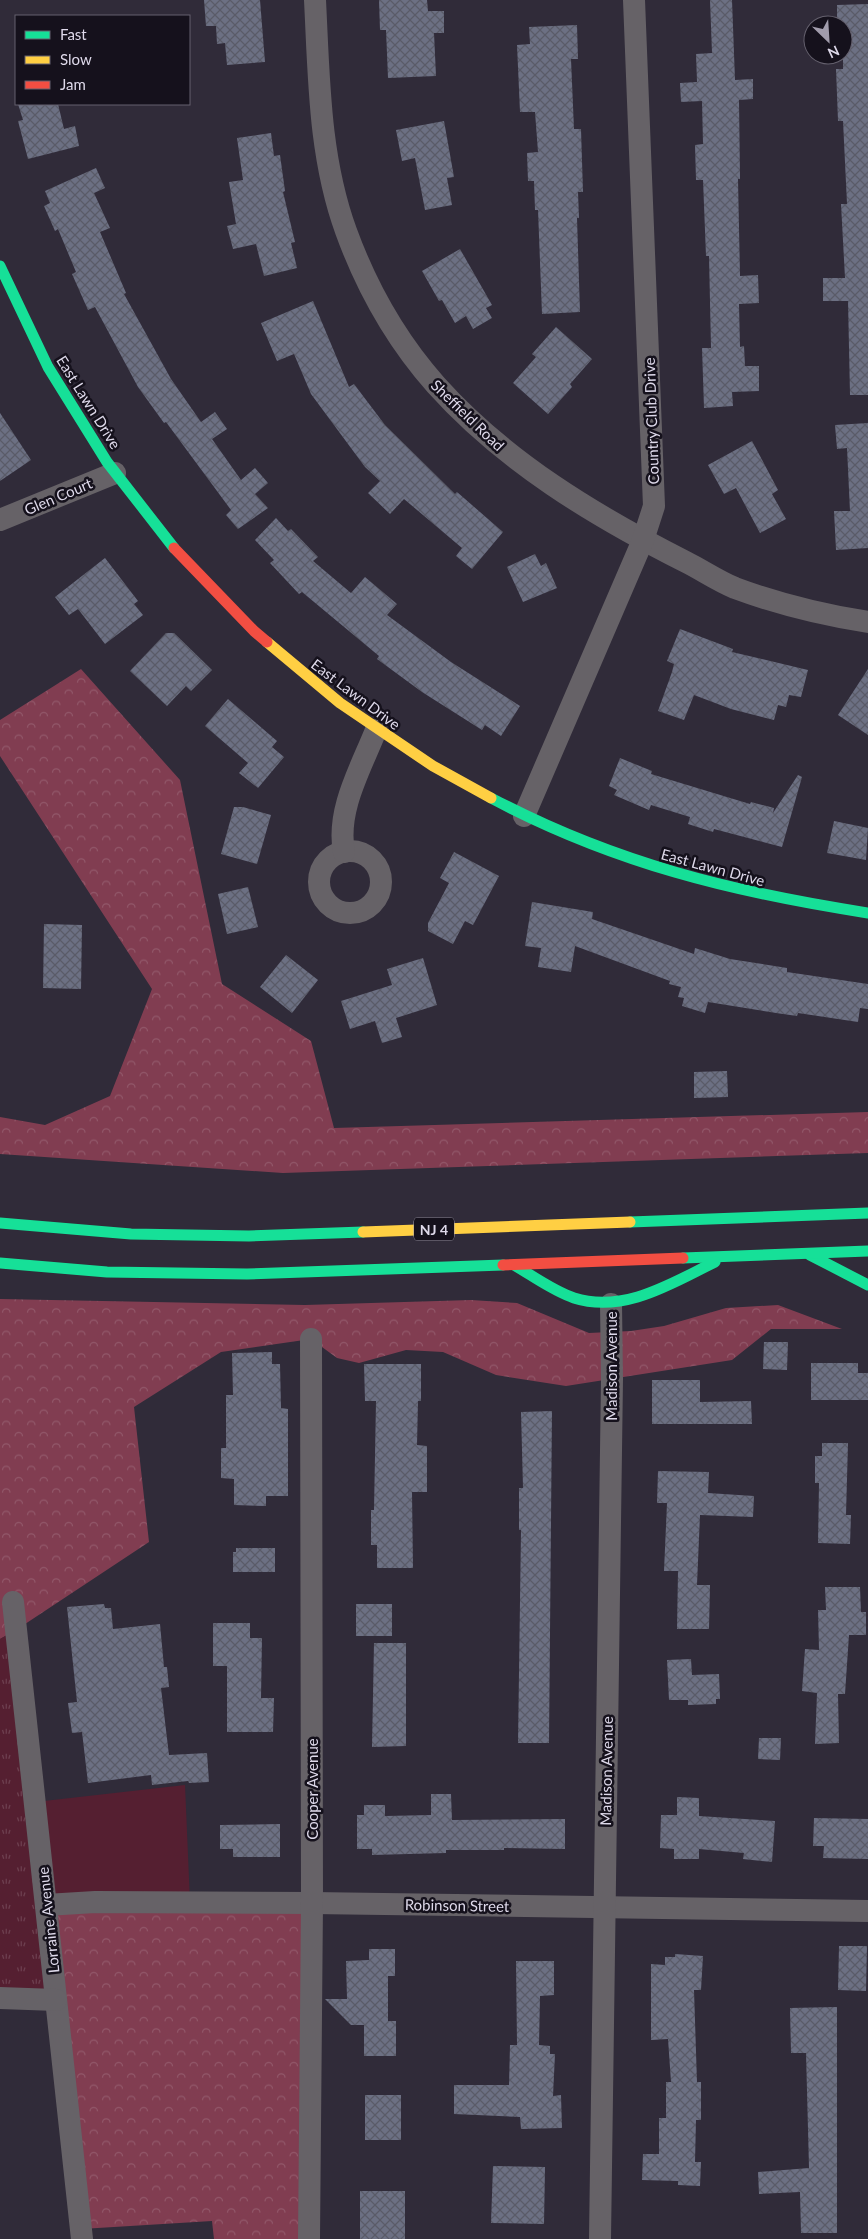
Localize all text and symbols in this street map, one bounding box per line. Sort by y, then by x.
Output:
legend [15,15,190,105]
north arrow [803,15,853,65]
text: Fast [60,25,87,43]
text: N [825,42,842,62]
text: Slow [60,50,92,68]
text: Jam [60,75,86,93]
street label: East Lawn Drive [53,352,125,452]
street label: Country Club Drive [640,357,662,485]
street label: Sheffield Road [428,376,508,454]
street label: Glen Court [21,473,95,518]
street label: East Lawn Drive [308,655,404,733]
street label: East Lawn Drive [659,845,767,890]
road number: NJ 4 [414,1218,454,1240]
street label: Madison Avenue [602,1311,620,1421]
street label: Madison Avenue [596,1716,616,1826]
street label: Cooper Avenue [303,1738,321,1840]
street label: Lorraine Avenue [33,1866,63,1974]
street label: Robinson Street [405,1895,510,1915]

